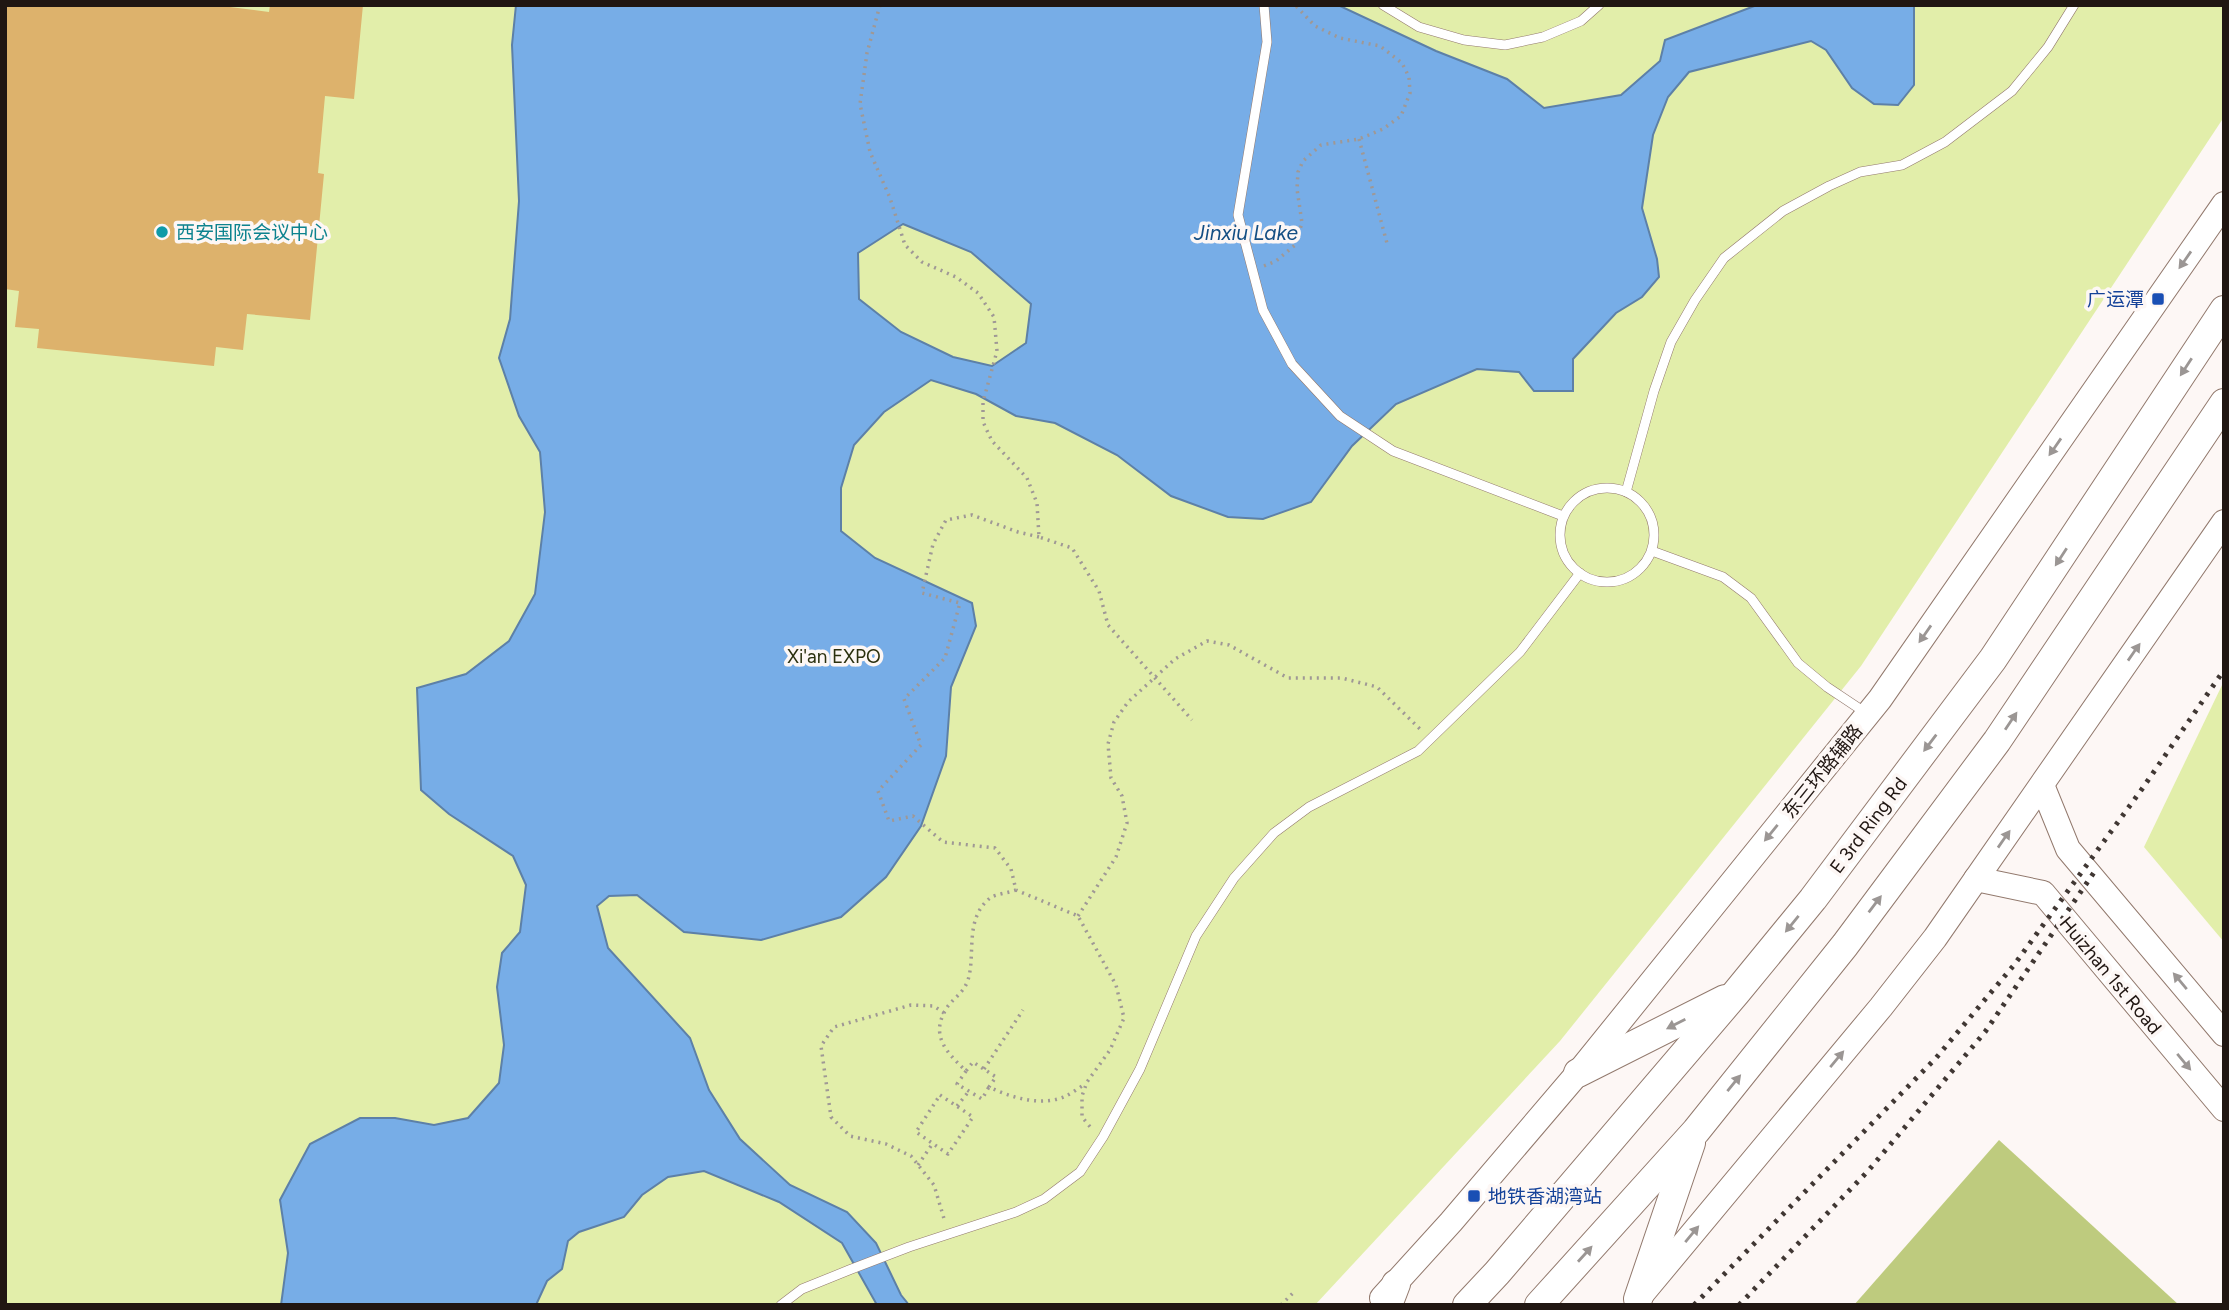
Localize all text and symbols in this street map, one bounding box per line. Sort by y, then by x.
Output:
water label: Jinxiu Lake [1193,220,1298,245]
place label: 西安国际会议中心 [176,221,328,244]
marker: 西安国际会议中心 [154,224,170,240]
one-way arrow [2178,251,2192,269]
place label: 广运潭 [2087,288,2144,311]
marker: 广运潭 [2150,291,2166,307]
one-way arrow [2179,358,2193,376]
one-way arrow [2048,438,2062,456]
one-way arrow [2054,547,2067,566]
one-way arrow [1918,625,1932,643]
one-way arrow [2127,643,2141,661]
park label: Xi'an EXPO [787,645,881,668]
one-way arrow [2004,711,2017,731]
street label: 东三环路辅路 [1778,720,1867,823]
one-way arrow [1923,733,1937,752]
street label: E 3rd Ring Rd [1825,773,1912,878]
one-way arrow [1764,824,1779,842]
one-way arrow [1997,829,2010,848]
one-way arrow [1868,895,1882,913]
street label: Huizhan 1st Road [2055,912,2167,1039]
one-way arrow [1785,914,1800,932]
one-way arrow [2173,973,2188,990]
one-way arrow [1665,1017,1685,1029]
one-way arrow [1830,1050,1845,1068]
one-way arrow [2177,1053,2192,1071]
one-way arrow [1727,1074,1742,1092]
place label: 地铁香湖湾站 [1488,1185,1602,1208]
marker: 地铁香湖湾站 [1466,1188,1482,1204]
one-way arrow [1684,1225,1699,1242]
one-way arrow [1577,1245,1593,1263]

